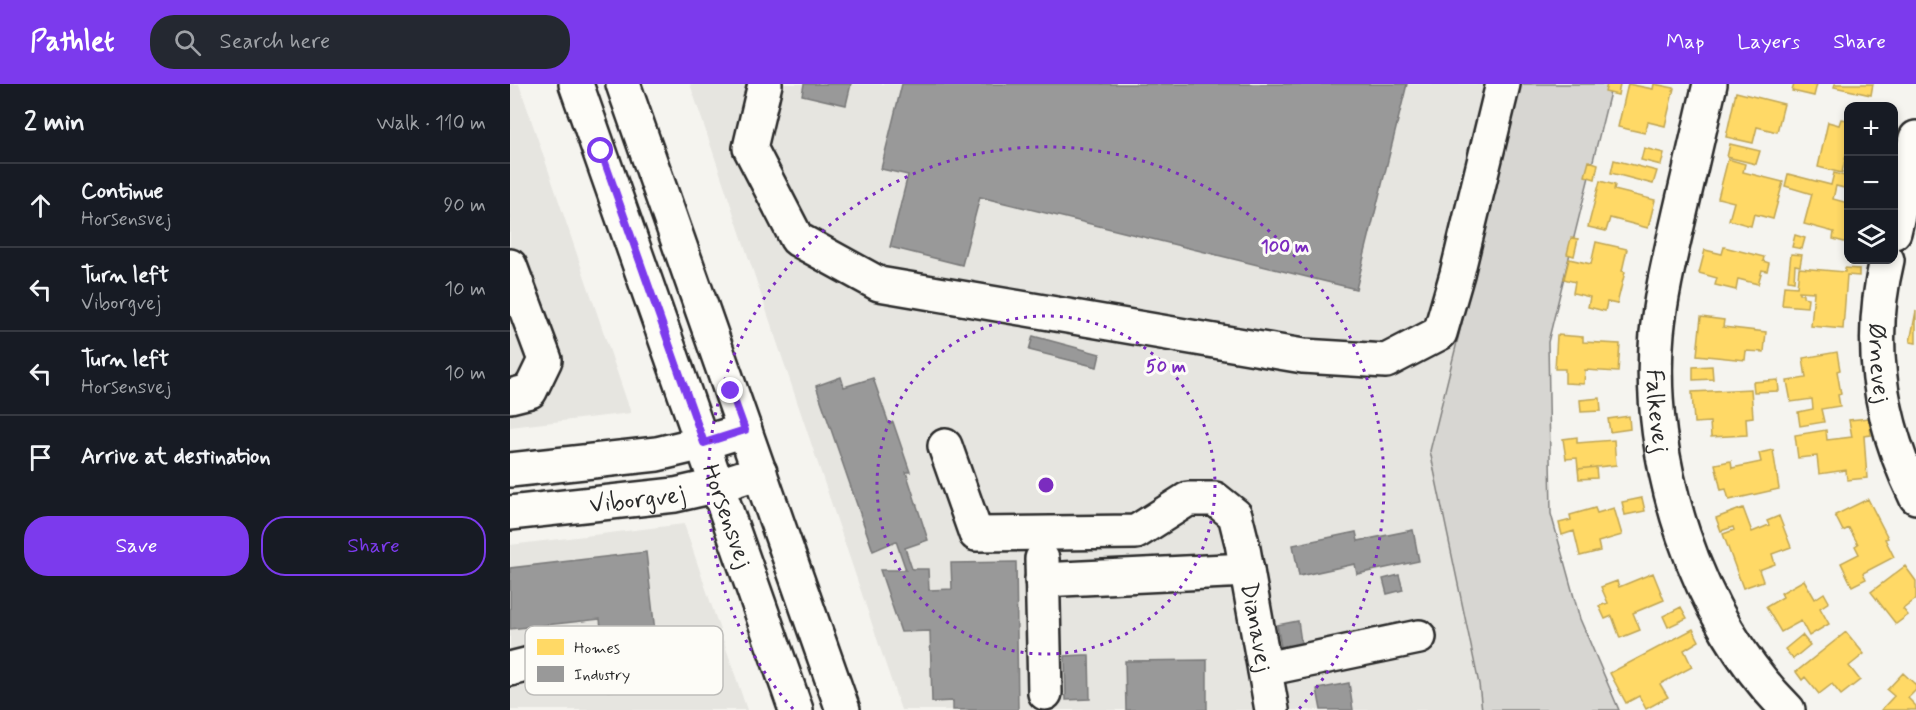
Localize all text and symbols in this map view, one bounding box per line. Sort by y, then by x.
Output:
search box [150,15,570,69]
text: Pathlet [30,24,114,61]
icon: search [171,26,204,59]
text: Search here [219,28,330,56]
text: Map [1666,28,1704,56]
text: Layers [1737,28,1800,56]
text: Share [1833,28,1886,56]
map controls [1844,102,1898,264]
button: + [1844,102,1898,156]
text: 2 min [24,106,85,140]
text: Walk · 110 m [377,110,486,137]
route start [587,137,613,163]
button: − [1844,156,1898,210]
text: Continue [81,178,163,206]
icon: ahead [24,189,57,222]
text: 90 m [443,192,486,219]
text: Horsensvej [81,206,171,233]
button: layers [1844,210,1898,264]
text: 100 m [1261,235,1309,259]
text: Turn left [81,262,169,290]
icon: left [24,273,57,306]
text: 10 m [444,276,486,303]
text: Viborgvej [81,290,161,317]
street label: Ørnevej [1860,323,1897,406]
text: Turn left [81,346,169,374]
text: 50 m [1146,355,1186,379]
icon: left [24,357,57,390]
text: 10 m [444,360,486,387]
street label: Falkevej [1638,369,1676,456]
text: Horsensvej [81,374,171,401]
route end [717,377,743,403]
icon: arrive [24,441,57,474]
text: Arrive at destination [81,443,271,471]
street label: Horsensvej [694,460,759,573]
centre of rings [1036,475,1056,495]
street label: Viborgvej [588,479,689,521]
button: Save [24,516,249,576]
button: Share [261,516,486,576]
street label: Dianavej [1232,580,1279,675]
legend [525,626,723,695]
text: Homes [574,638,620,659]
text: Industry [574,665,630,686]

